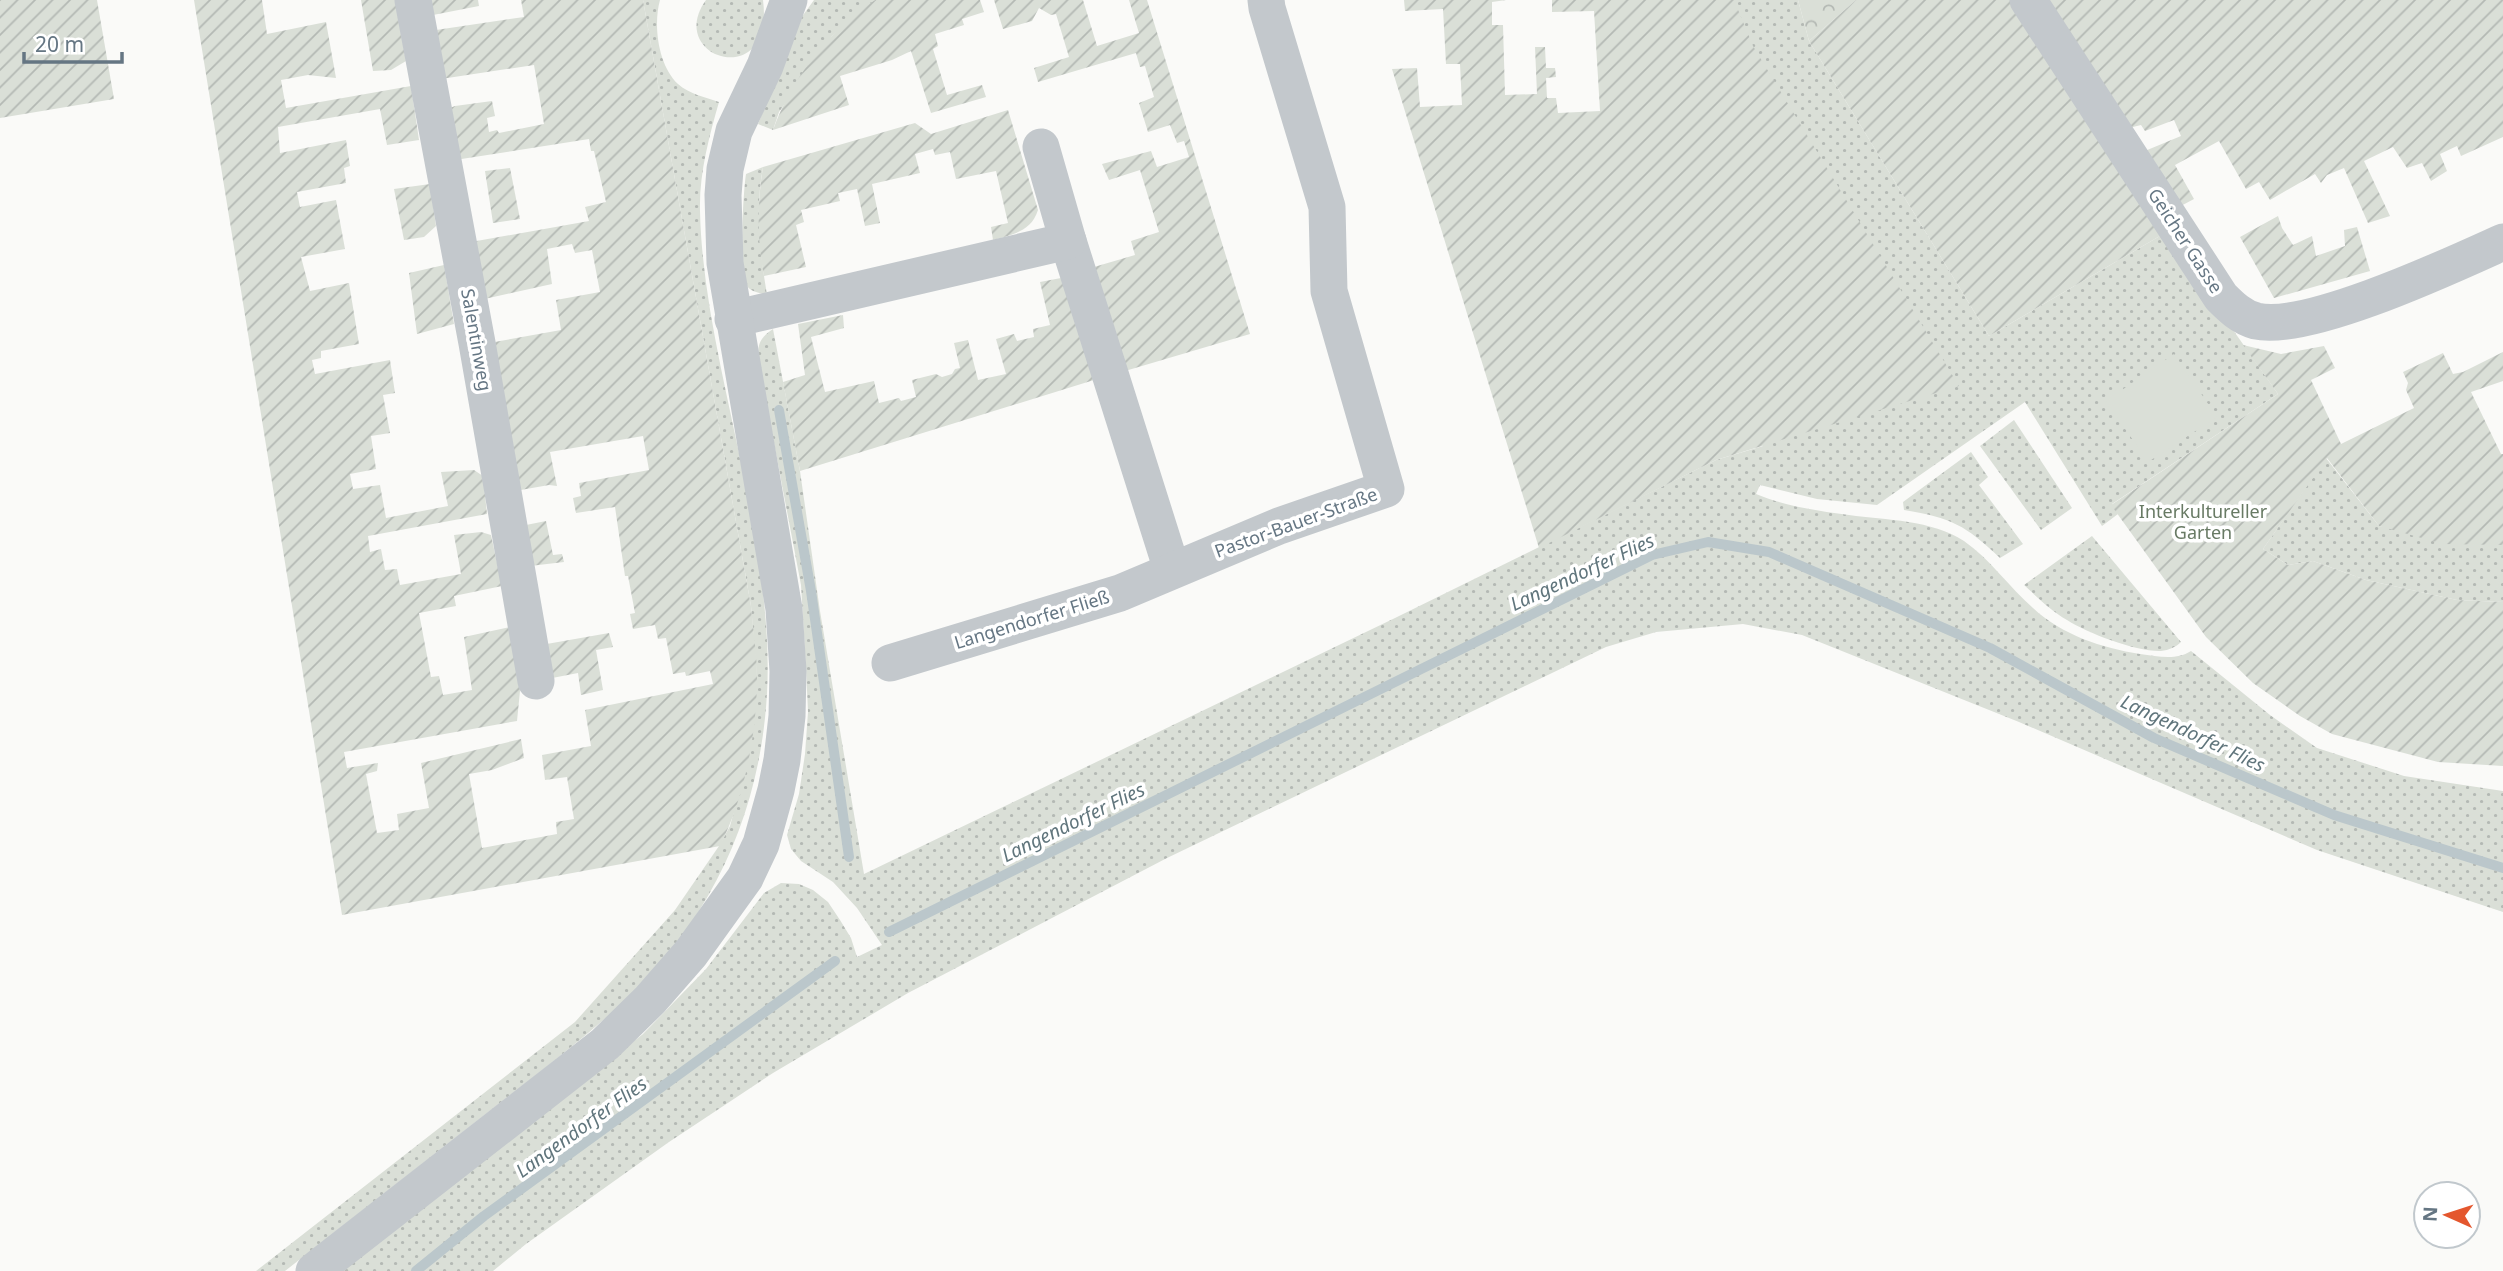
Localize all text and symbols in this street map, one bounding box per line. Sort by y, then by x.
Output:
scale bar [24,21,122,65]
text: 20 m [35,30,84,58]
street label: Geicher Gasse [2143,183,2229,298]
street label: Salentinweg [456,287,498,393]
street label: Pastor-Bauer-Straße [1211,481,1380,563]
park label: Interkultureller Garten [2139,499,2268,544]
water label: Langendorfer Flies [1506,527,1658,617]
street label: Langendorfer Fließ [951,584,1112,654]
water label: Langendorfer Flies [2117,688,2269,778]
water label: Langendorfer Flies [997,776,1149,868]
water label: Langendorfer Flies [510,1071,652,1183]
north arrow [2412,1180,2482,1250]
text: N [2417,1206,2443,1223]

